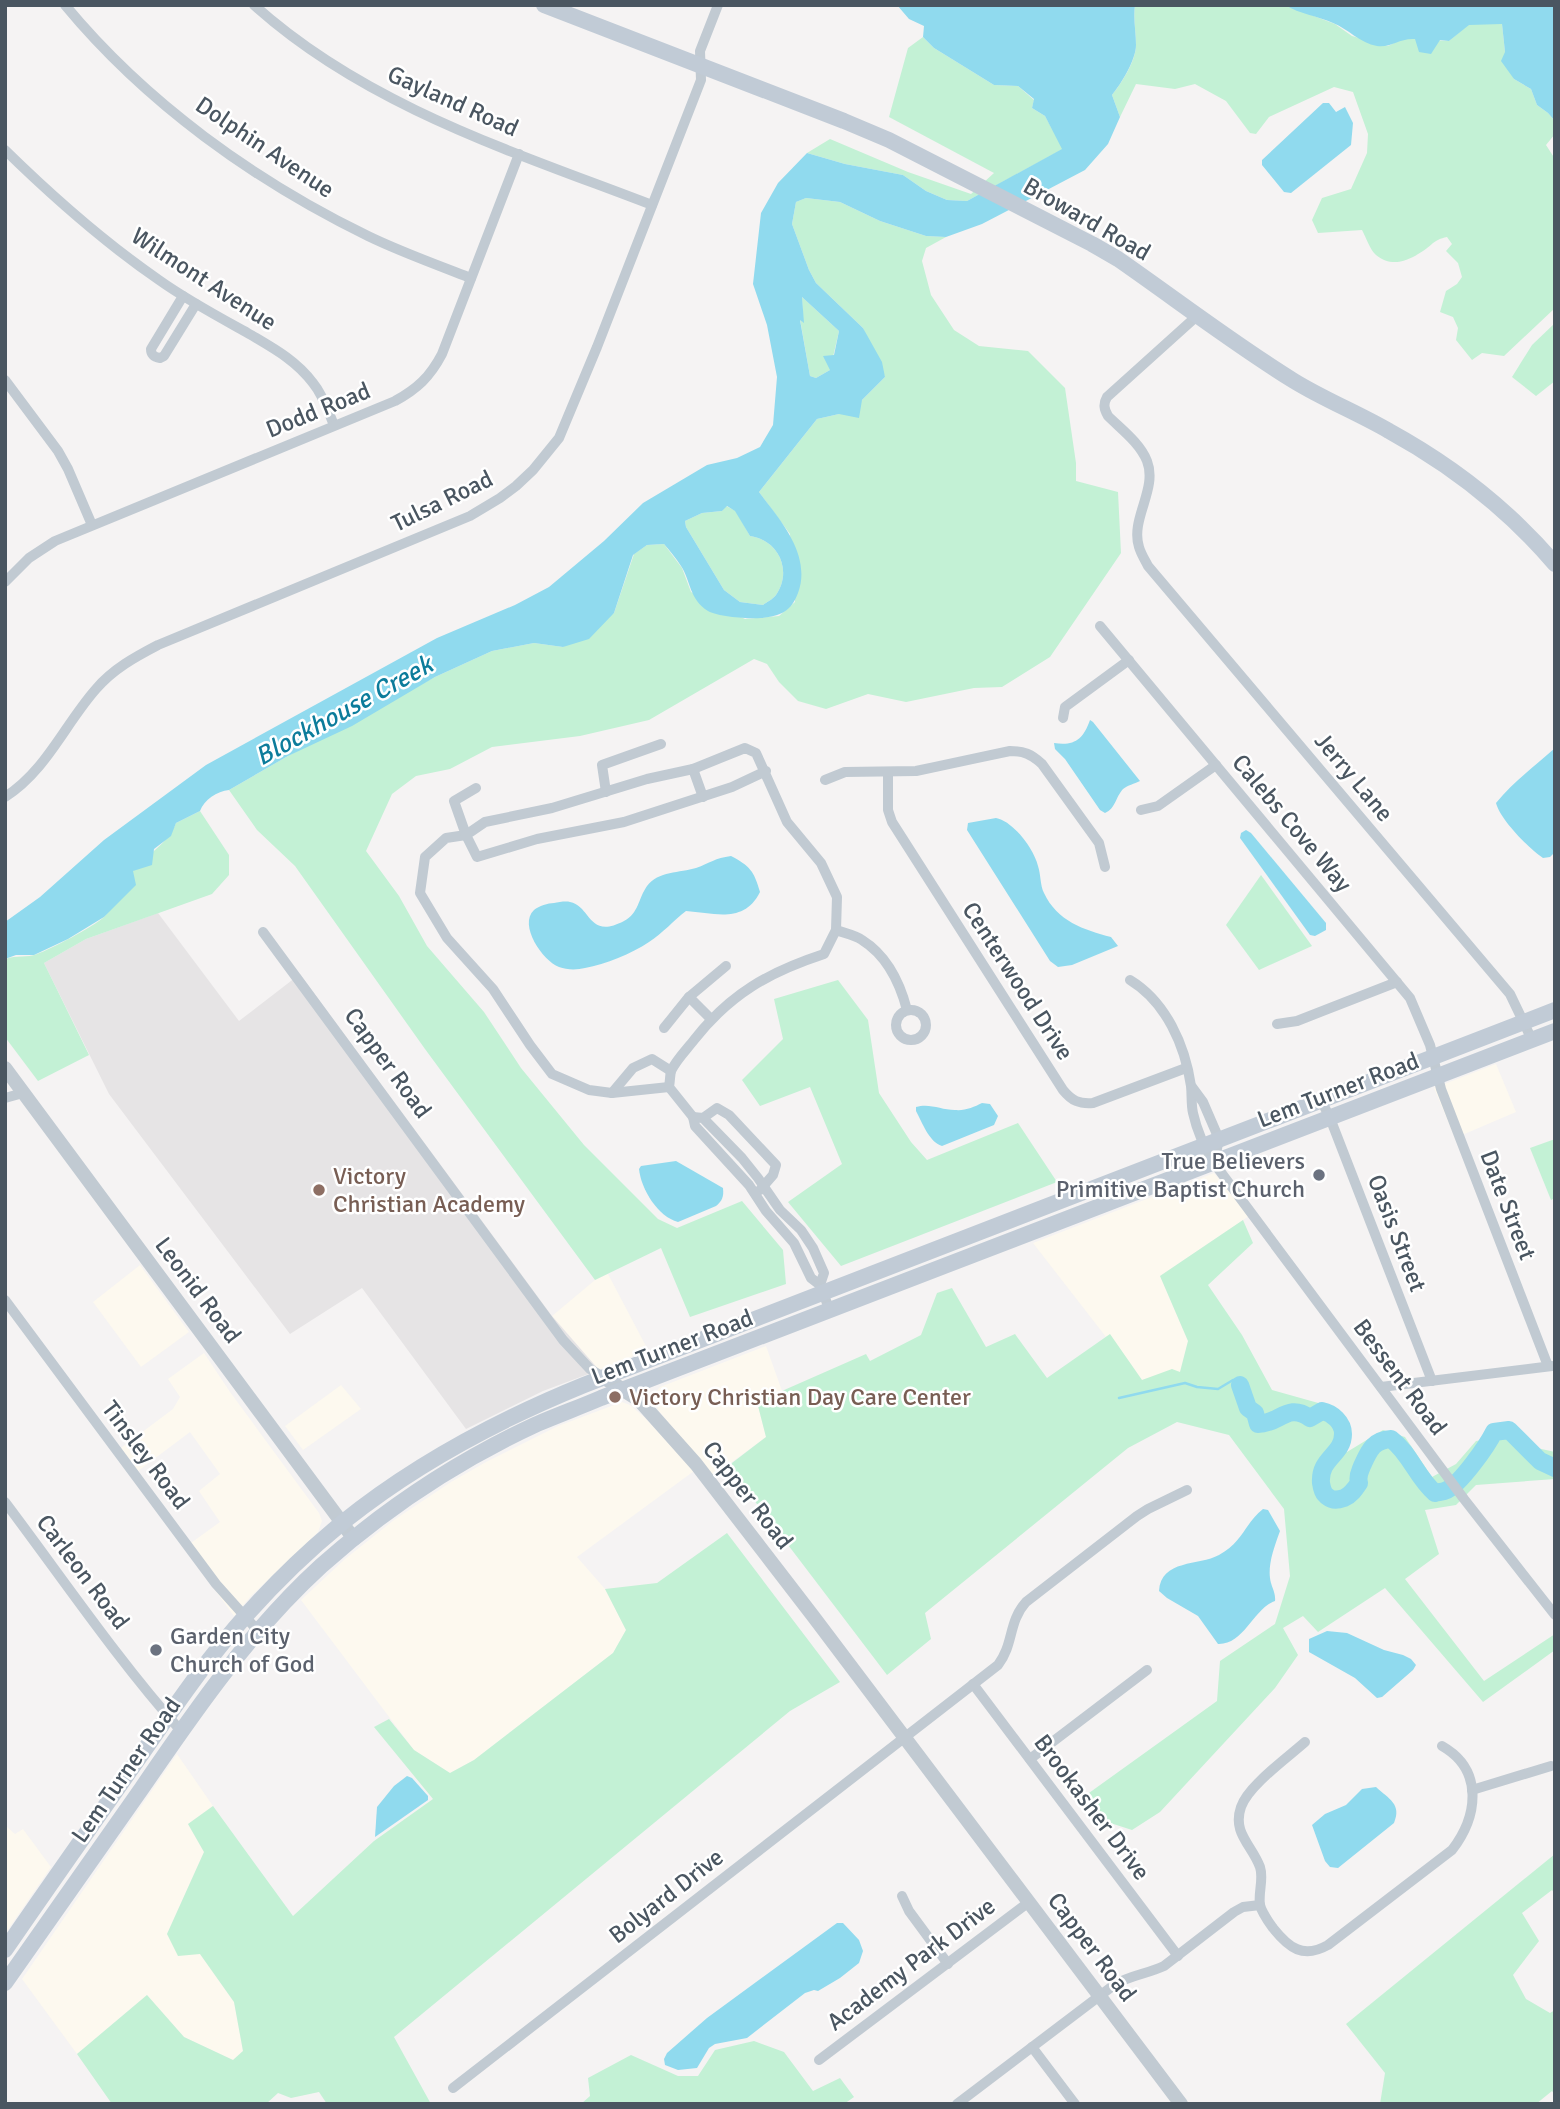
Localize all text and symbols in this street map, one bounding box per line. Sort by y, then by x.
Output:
street label: Gayland Road [383,59,523,143]
street label: Dolphin Avenue [190,90,340,204]
street label: Broward Road [1018,170,1156,268]
street label: Wilmont Avenue [126,221,282,337]
street label: Dodd Road [261,375,375,445]
street label: Tulsa Road [386,464,498,538]
water label: Blockhouse Creek [250,648,440,773]
street label: Jerry Lane [1308,726,1400,828]
street label: Calebs Cove Way [1226,748,1358,898]
street label: Centerwood Drive [956,896,1080,1066]
street label: Capper Road [338,1002,438,1124]
street label: Lem Turner Road [1253,1045,1423,1135]
place label: True Believers Primitive Baptist Church [1056,1146,1305,1204]
street label: Date Street [1473,1146,1543,1264]
place label: Victory Christian Academy [333,1161,525,1219]
marker: True Believers Primitive Baptist Church [1311,1167,1327,1183]
street label: Oasis Street [1361,1170,1433,1296]
marker: Victory Christian Academy [311,1182,327,1198]
street label: Leonid Road [148,1231,248,1349]
street label: Lem Turner Road [587,1302,757,1392]
street label: Bessent Road [1347,1313,1453,1441]
place label: Victory Christian Day Care Center [629,1382,971,1412]
marker: Victory Christian Day Care Center [607,1389,623,1405]
street label: Tinsley Road [95,1395,197,1515]
street label: Capper Road [696,1435,800,1555]
street label: Carleon Road [30,1509,136,1635]
place label: Garden City Church of God [170,1621,315,1679]
marker: Garden City Church of God [148,1642,164,1658]
street label: Lem Turner Road [65,1691,187,1849]
street label: Brookasher Drive [1027,1728,1157,1886]
street label: Bolyard Drive [603,1842,729,1950]
street label: Capper Road [1041,1886,1143,2008]
street label: Academy Park Drive [821,1891,1001,2037]

